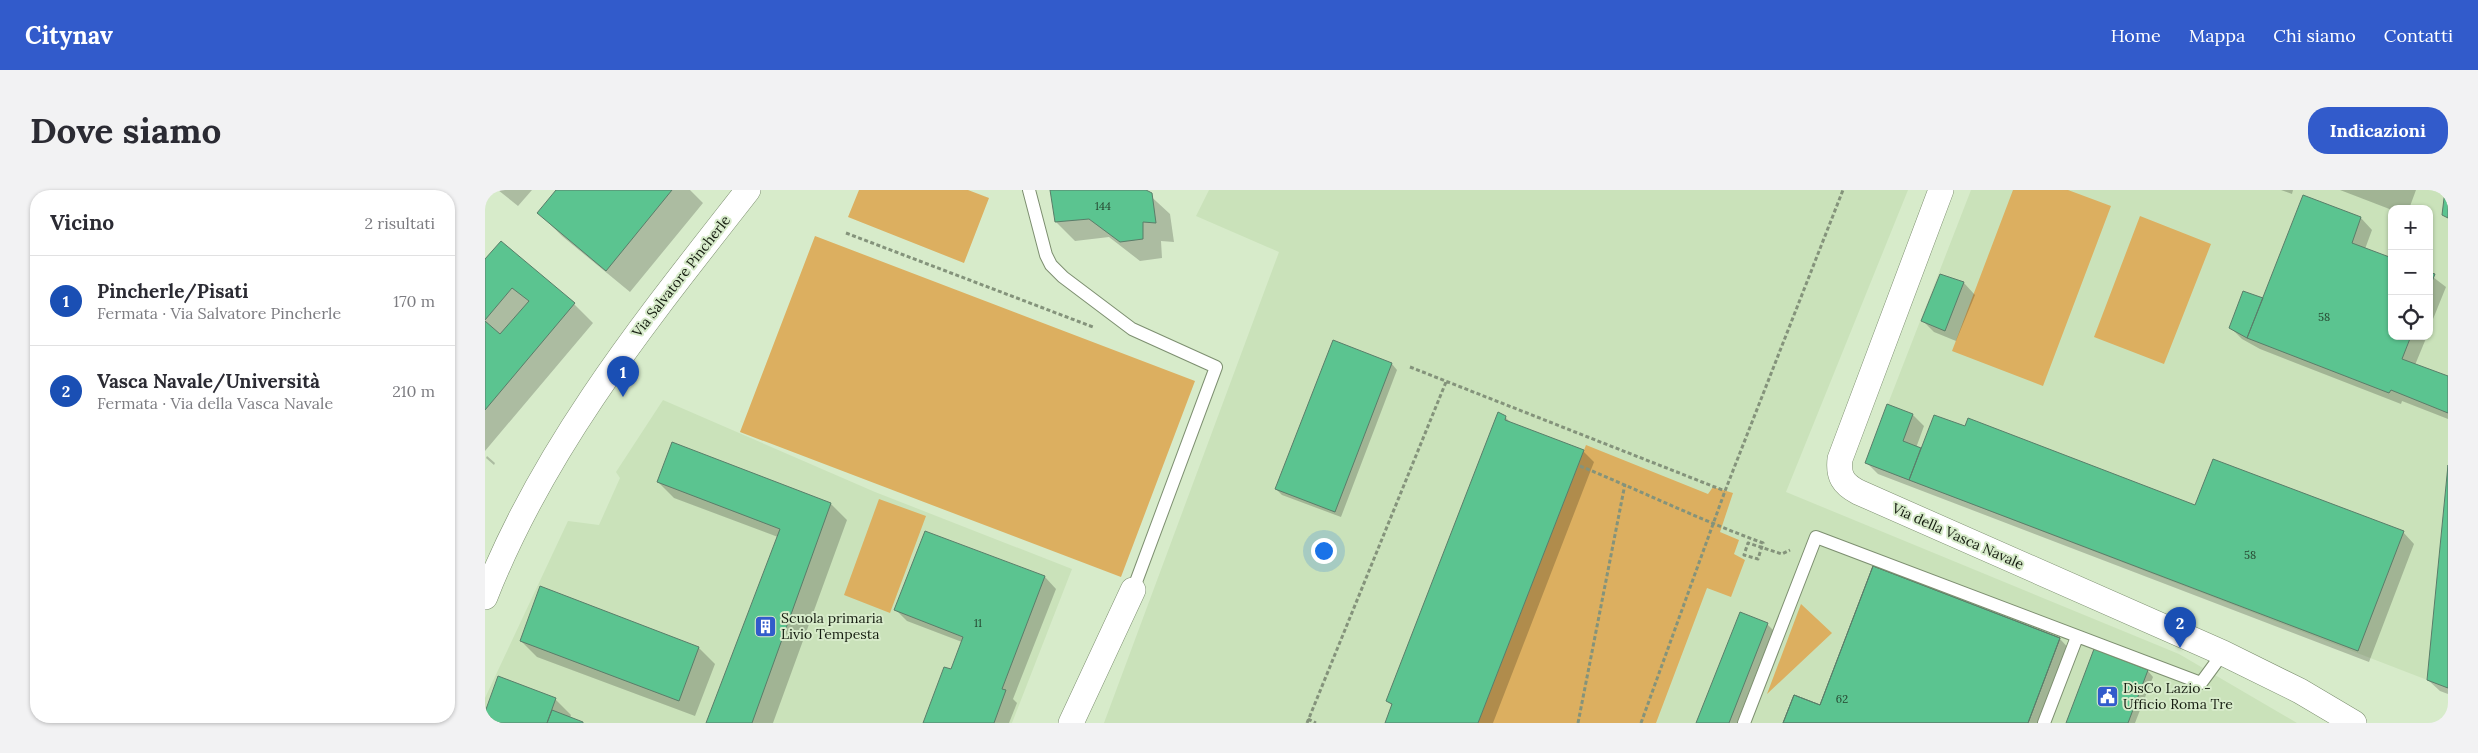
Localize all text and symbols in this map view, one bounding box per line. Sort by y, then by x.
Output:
text: Citynav [25,20,113,51]
text: Home [2111,24,2161,47]
text: Mappa [2189,24,2245,47]
text: Chi siamo [2273,24,2356,47]
text: Contatti [2384,24,2453,47]
button: Indicazioni [2308,107,2448,154]
text: Dove siamo [30,108,221,153]
house number: 144 [1095,199,1111,213]
map controls [2388,205,2433,340]
button: + [2388,205,2433,250]
text: Vicino [50,209,114,236]
street label: Via Salvatore Pincherle [627,211,734,341]
text: 2 risultati [364,213,435,233]
button: − [2388,250,2433,295]
text: Pincherle/Pisati [97,279,248,303]
text: 1 [63,291,69,311]
text: 170 m [393,291,435,311]
button: locate [2388,295,2433,340]
text: Fermata · Via Salvatore Pincherle [97,303,341,323]
house number: 58 [2318,310,2330,324]
pin: 1 [607,356,639,397]
text: Vasca Navale/Università [97,369,320,393]
text: 2 [62,381,70,401]
text: 210 m [392,381,435,401]
text: Fermata · Via della Vasca Navale [97,393,333,413]
street label: Via della Vasca Navale [1888,498,2027,573]
your location [1311,538,1337,564]
house number: 58 [2244,548,2256,562]
pin: 2 [2164,607,2196,648]
place label: Scuola primaria Livio Tempesta [781,609,883,643]
building icon: Scuola primaria Livio Tempesta [753,614,777,638]
house number: 11 [974,616,982,630]
place label: DisCo Lazio - Ufficio Roma Tre [2123,679,2233,713]
public building icon: DisCo Lazio - Ufficio Roma Tre [2095,684,2119,708]
house number: 62 [1836,692,1848,706]

